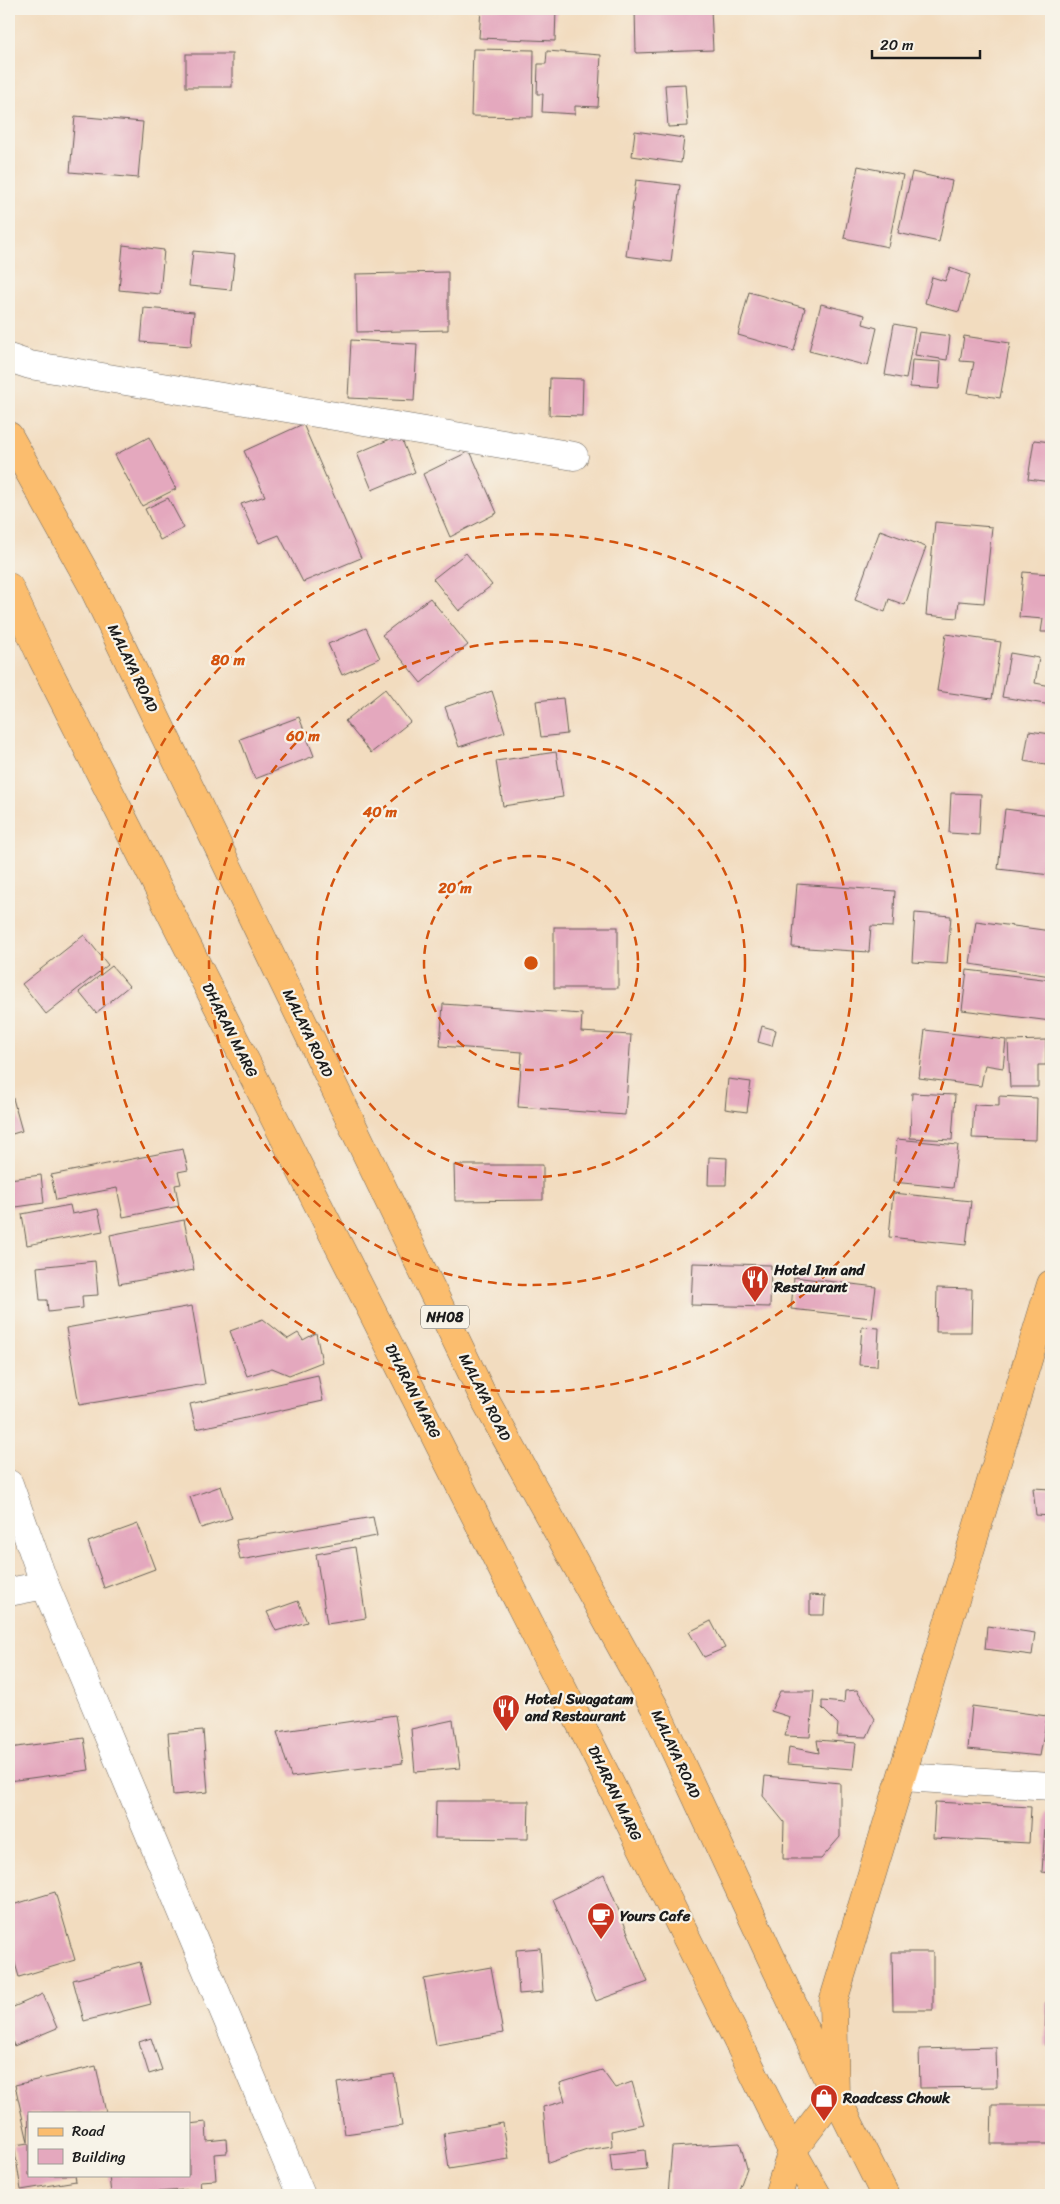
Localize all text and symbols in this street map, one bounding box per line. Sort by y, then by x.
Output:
scale bar [872,28,980,60]
text: 20 m [880,32,914,58]
street label: MALAYA ROAD [100,619,166,717]
text: 80 m [210,647,245,673]
text: 60 m [285,723,320,749]
text: 40 m [362,799,398,825]
text: 20 m [437,875,472,901]
centre of rings [522,954,540,972]
street label: DHARAN MARG [195,978,265,1082]
street label: MALAYA ROAD [275,984,341,1082]
place label: Hotel Inn and Restaurant [773,1257,866,1300]
restaurant icon: Hotel Inn and Restaurant [740,1264,770,1303]
road number: NH08 [421,1305,469,1328]
street label: DHARAN MARG [378,1339,448,1443]
street label: MALAYA ROAD [452,1348,518,1446]
place label: Hotel Swagatam and Restaurant [524,1686,634,1729]
restaurant icon: Hotel Swagatam and Restaurant [491,1693,521,1732]
street label: MALAYA ROAD [644,1705,708,1803]
street label: DHARAN MARG [581,1741,650,1846]
cafe icon: Yours Cafe [586,1901,616,1940]
place label: Yours Cafe [620,1903,691,1929]
shop icon: Roadcess Chowk [809,2083,839,2122]
place label: Roadcess Chowk [842,2085,951,2111]
legend [28,2112,190,2176]
text: Road [72,2118,105,2144]
text: Building [72,2144,126,2170]

